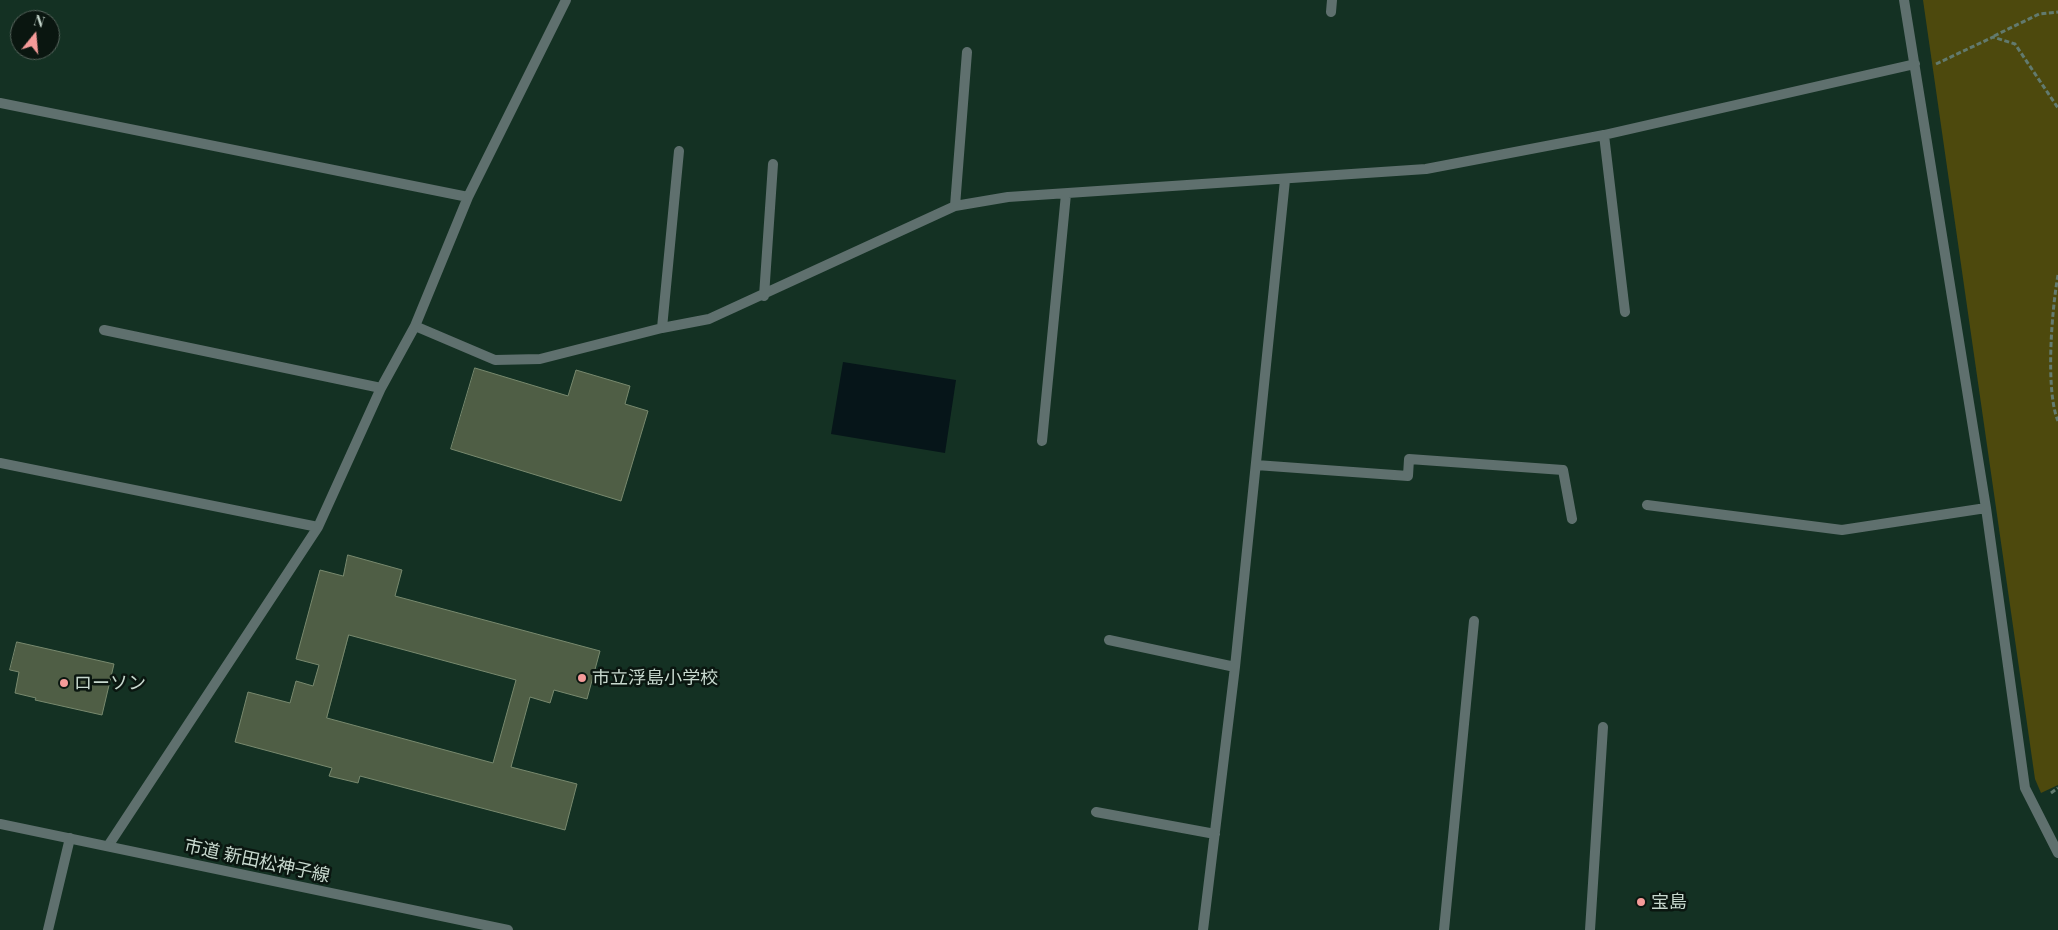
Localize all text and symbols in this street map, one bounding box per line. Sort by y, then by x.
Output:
north arrow [10,10,60,60]
text: N [32,11,47,32]
place label: 市立浮島小学校 [592,667,718,689]
place label: ローソン [74,672,146,694]
marker: 市立浮島小学校 [576,672,588,684]
marker: ローソン [58,677,70,689]
street label: 市道 新田松神子線 [182,835,332,887]
place label: 宝島 [1651,891,1687,913]
marker: 宝島 [1635,896,1647,908]

